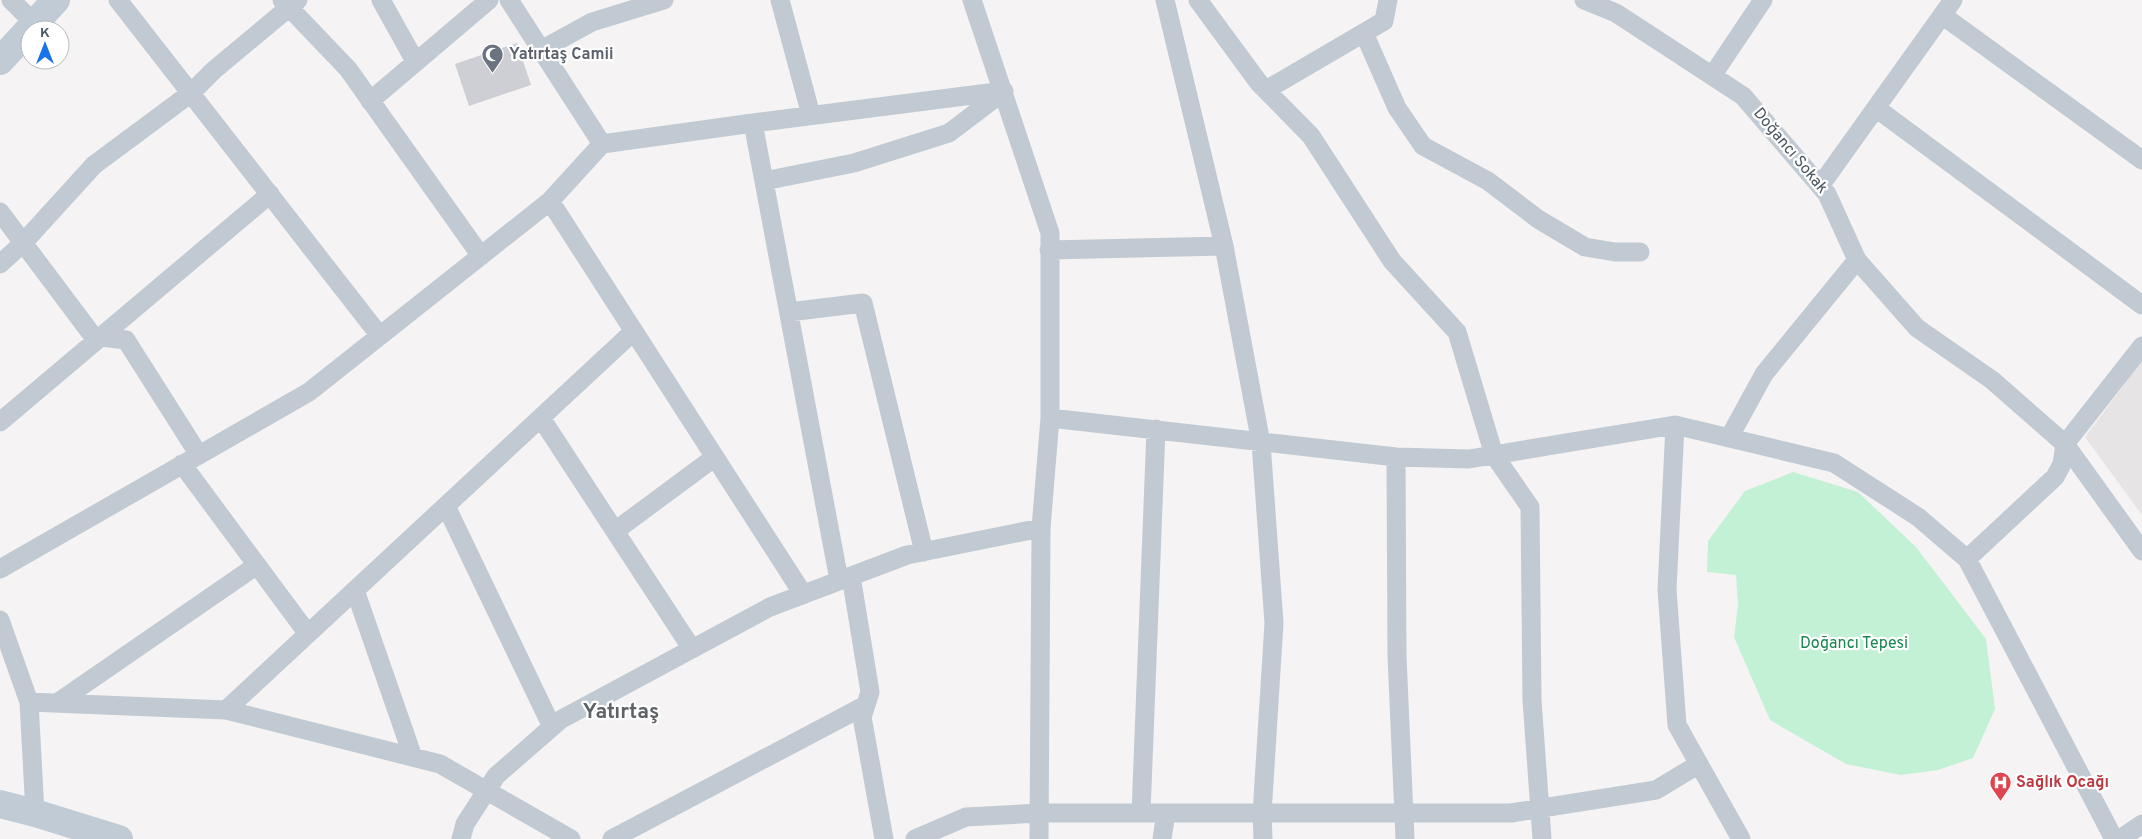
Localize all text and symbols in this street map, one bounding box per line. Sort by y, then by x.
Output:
north arrow [20,20,70,70]
text: K [40,25,50,42]
mosque icon: Yatırtaş Camii [481,43,505,74]
place label: Yatırtaş Camii [509,45,614,65]
street label: Doğancı Sokak [1748,104,1832,198]
park label: Doğancı Tepesi [1800,634,1908,654]
district label: Yatırtaş [583,699,659,726]
hospital icon: Sağlık Ocağı [1988,771,2012,802]
place label: Sağlık Ocağı [2016,773,2109,793]

